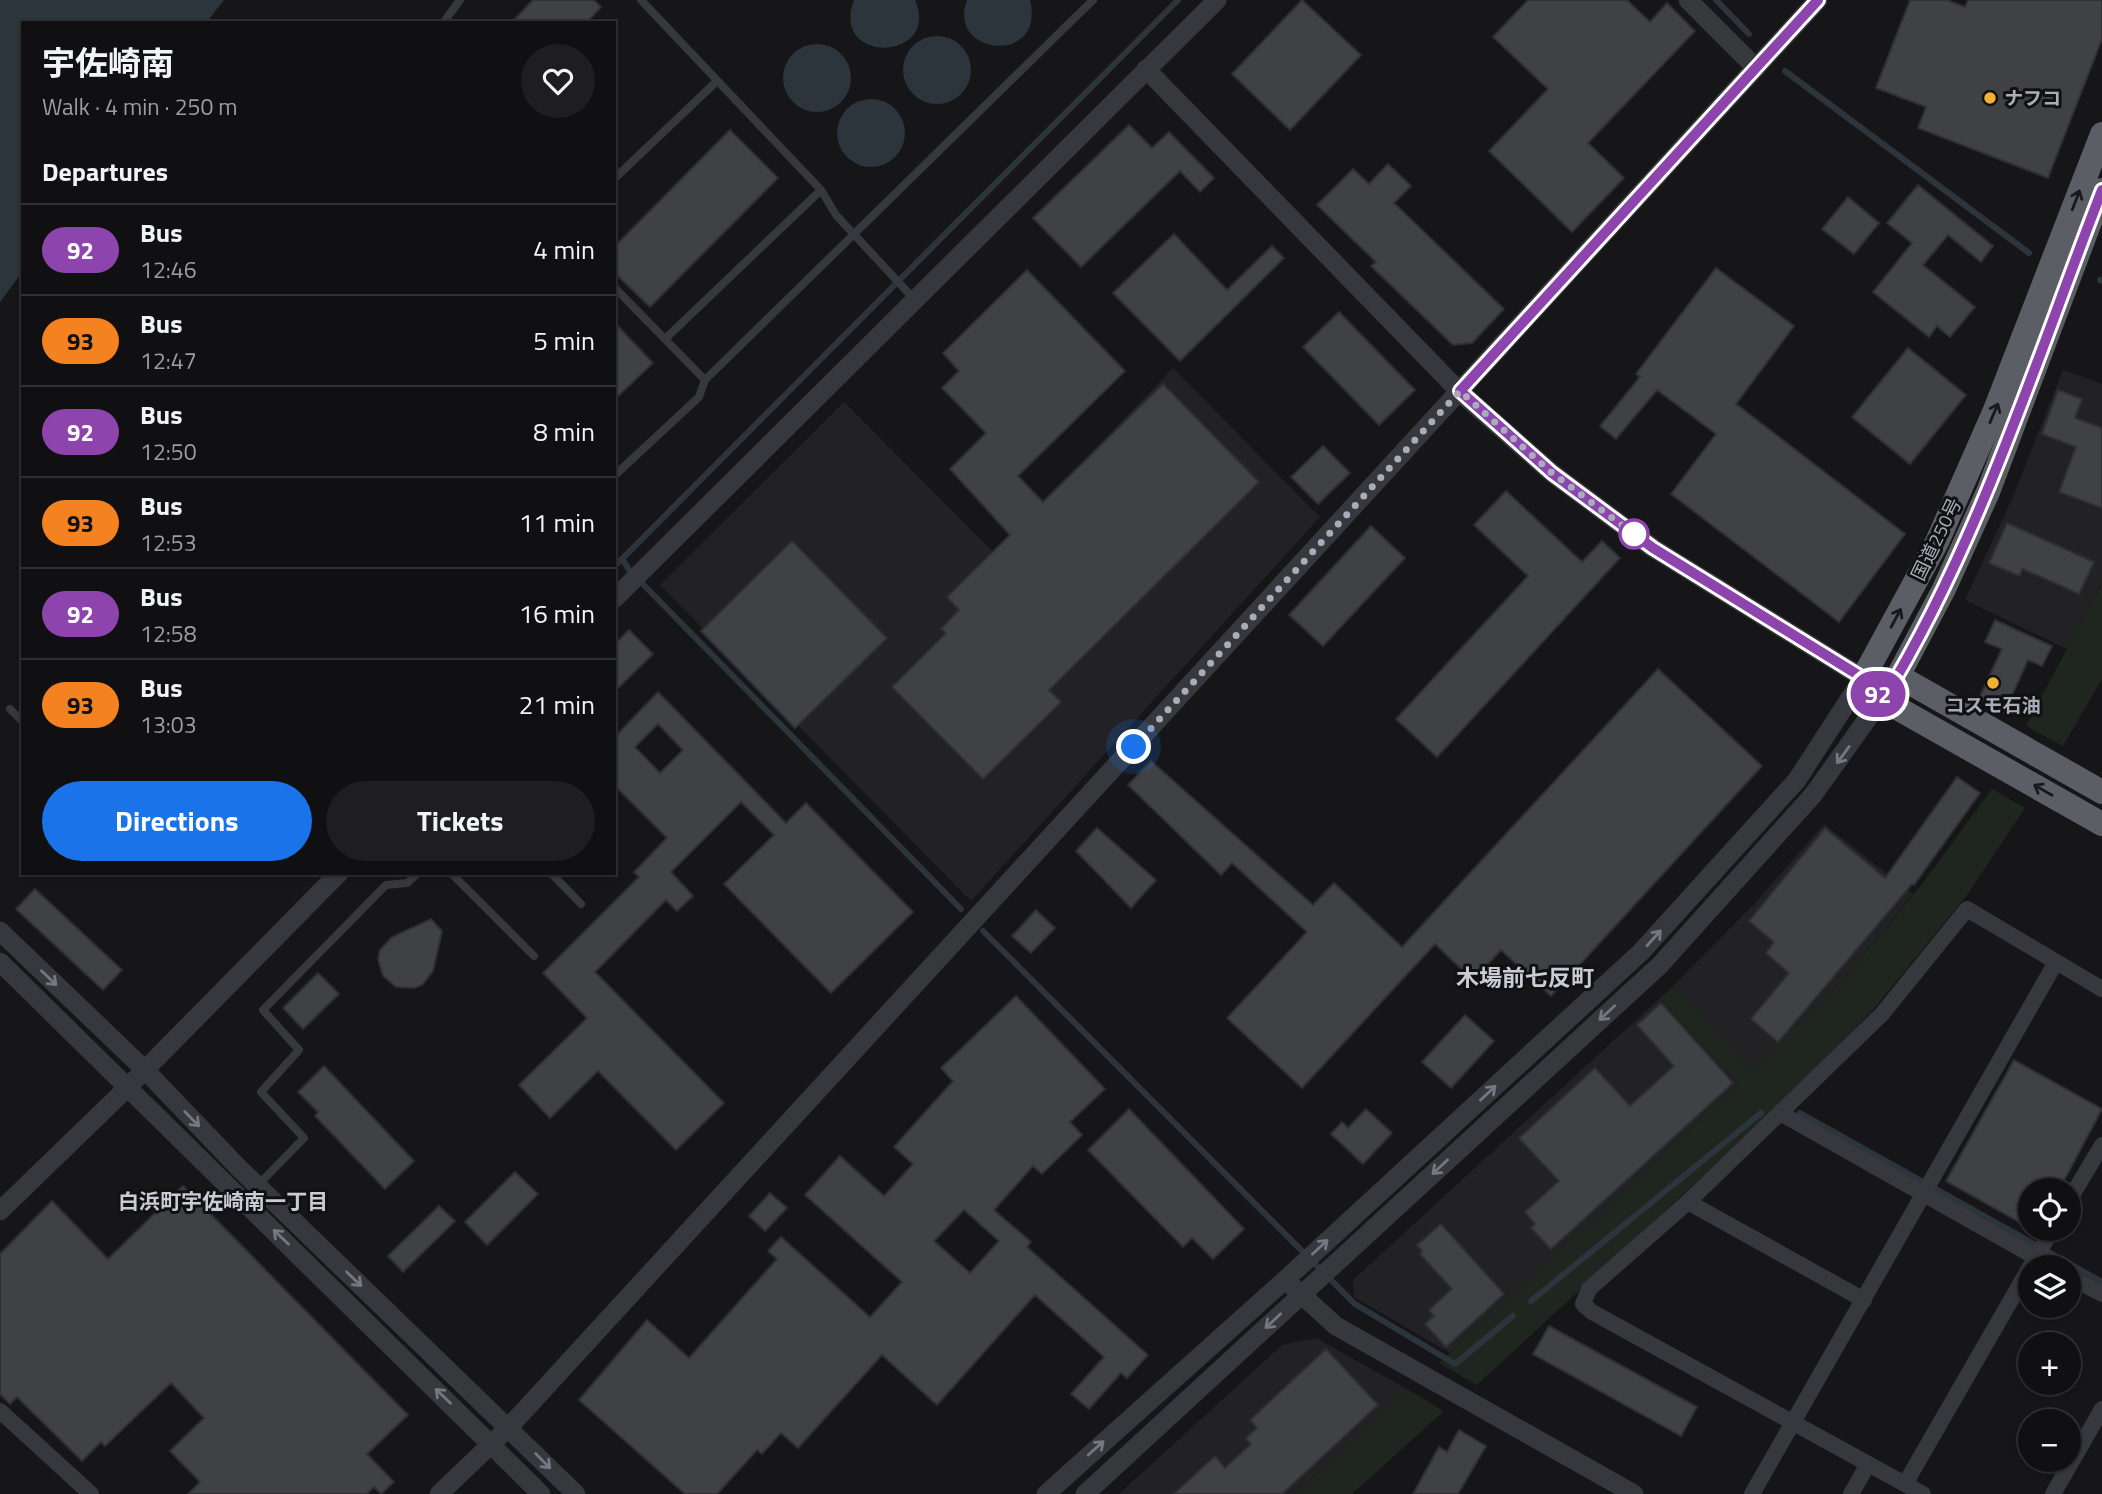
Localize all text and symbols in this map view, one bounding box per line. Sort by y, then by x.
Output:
text: 宇佐崎南 [42,38,174,88]
button: heart [521,44,595,118]
place label: ナフコ [2004,83,2061,112]
text: Walk · 4 min · 250 m [42,89,238,124]
marker: ナフコ [1982,90,1998,106]
text: Departures [42,152,168,191]
one-way arrow [2070,190,2083,212]
text: Bus [140,213,182,252]
text: 4 min [533,230,595,269]
text: 92 [67,232,94,268]
text: 12:46 [140,252,197,287]
text: Bus [140,304,182,343]
text: 5 min [533,321,595,360]
text: 93 [67,323,94,359]
text: 12:47 [140,343,197,378]
text: Bus [140,395,182,434]
one-way arrow [1988,402,2001,424]
text: 8 min [533,412,595,451]
text: 92 [67,414,94,450]
text: 12:50 [140,434,197,469]
text: Bus [140,486,182,525]
street label: 国道250号 [1903,492,1968,585]
text: 11 min [519,503,595,542]
text: 93 [67,505,94,541]
unlabelled marker [1619,519,1649,549]
text: 12:53 [140,525,197,560]
text: Bus [140,577,182,616]
text: 16 min [519,594,595,633]
text: 92 [67,596,94,632]
one-way arrow [1890,608,1903,629]
text: 12:58 [140,616,197,651]
text: Bus [140,668,182,707]
line badge: 92 [1846,671,1910,717]
marker: コスモ石油 [1985,675,2001,691]
text: 92 [1865,676,1891,712]
text: 21 min [519,685,595,724]
text: 93 [67,687,94,723]
place label: コスモ石油 [1945,690,2041,719]
text: 13:03 [140,707,197,742]
your location [1116,729,1151,764]
one-way arrow [1835,745,1850,764]
button: Directions [42,781,312,861]
button: Tickets [326,781,595,861]
one-way arrow [2033,783,2053,797]
one-way arrow [1646,929,1662,947]
district label: 木場前七反町 [1456,960,1594,995]
one-way arrow [40,969,57,986]
one-way arrow [1599,1005,1616,1022]
one-way arrow [1479,1085,1497,1101]
one-way arrow [183,1110,200,1127]
one-way arrow [1432,1159,1449,1176]
map controls [2018,1178,2081,1472]
button: locate [2018,1178,2081,1241]
district label: 白浜町宇佐崎南一丁目 [118,1185,328,1217]
one-way arrow [273,1229,290,1246]
one-way arrow [1311,1239,1329,1255]
button: layers [2018,1255,2081,1318]
one-way arrow [345,1270,362,1287]
one-way arrow [1265,1313,1282,1330]
button: + [2018,1332,2081,1395]
one-way arrow [435,1388,452,1405]
button: − [2018,1409,2081,1472]
one-way arrow [1087,1441,1105,1457]
one-way arrow [534,1452,551,1469]

